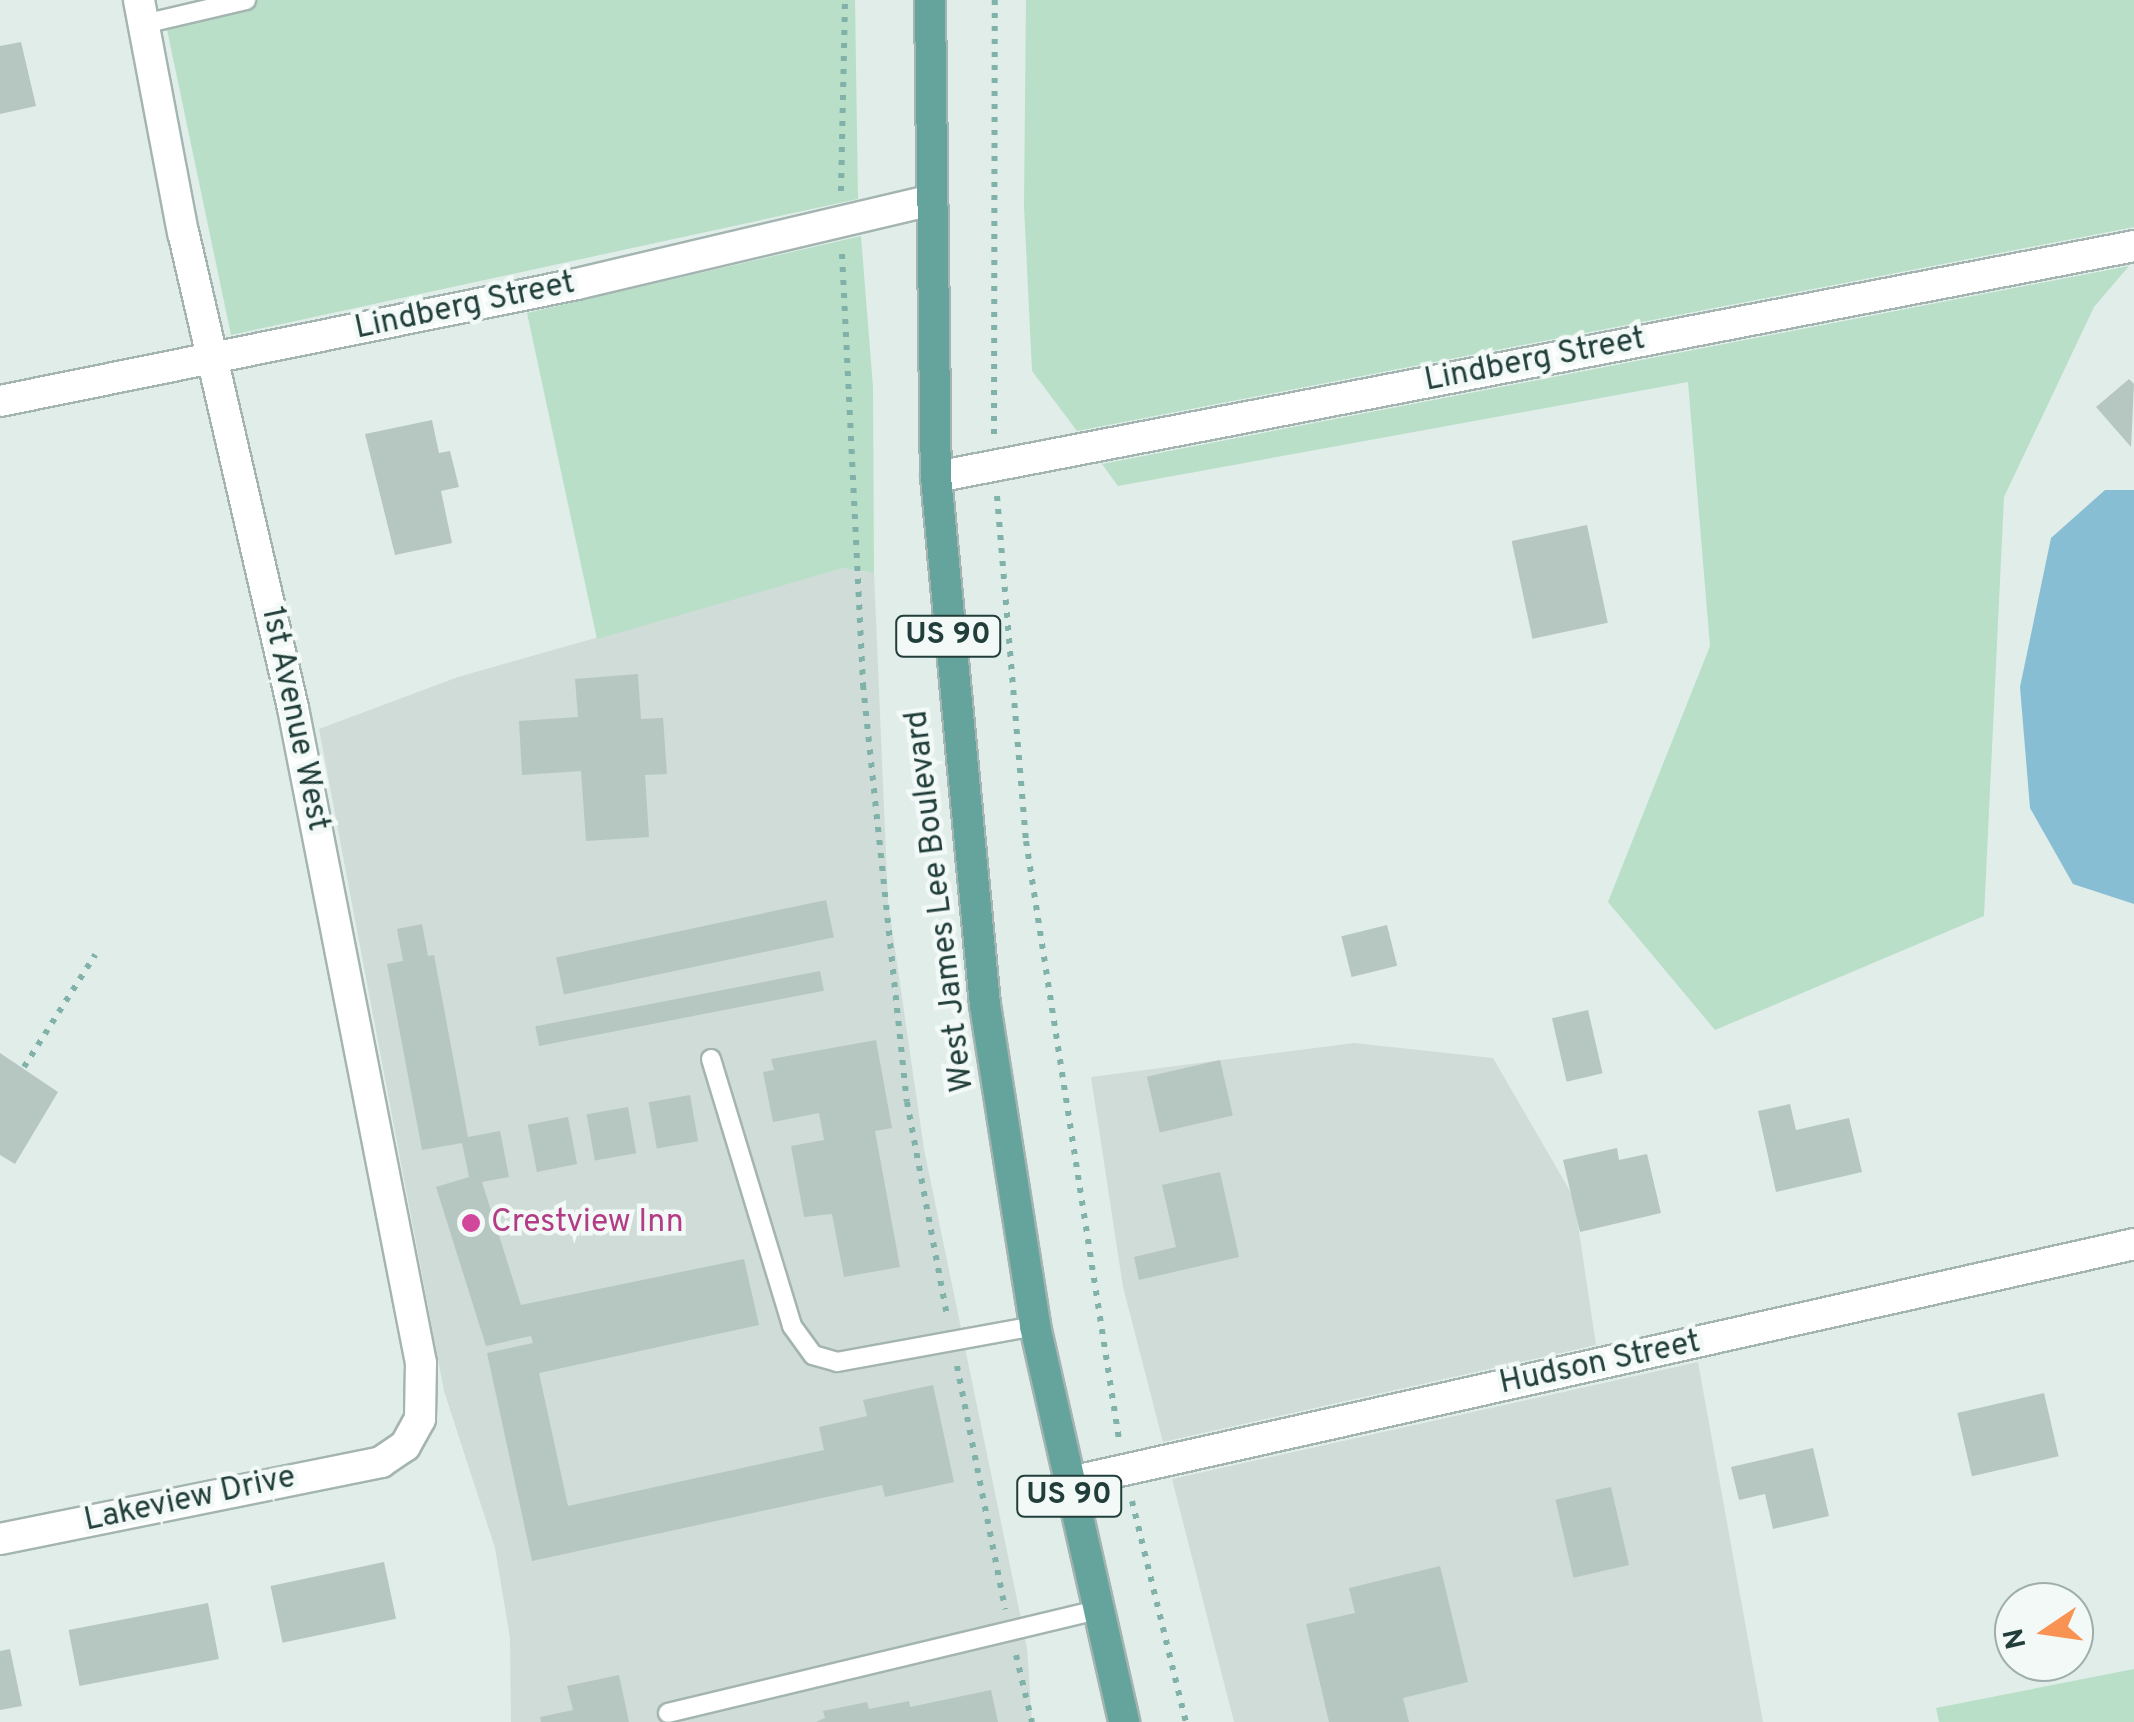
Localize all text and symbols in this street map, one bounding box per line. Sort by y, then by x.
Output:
street label: Lindberg Street [352,265,578,349]
street label: Lindberg Street [1421,321,1649,401]
street label: 1st Avenue West [251,603,337,835]
road number: US 90 [893,611,1003,661]
street label: West James Lee Boulevard [899,708,983,1094]
place label: Crestview Inn [491,1204,684,1242]
marker: Crestview Inn [460,1212,482,1234]
street label: Hudson Street [1496,1324,1704,1404]
street label: Lakeview Drive [81,1459,299,1541]
road number: US 90 [1014,1471,1124,1521]
north arrow [1994,1582,2094,1682]
text: N [1997,1624,2037,1652]

